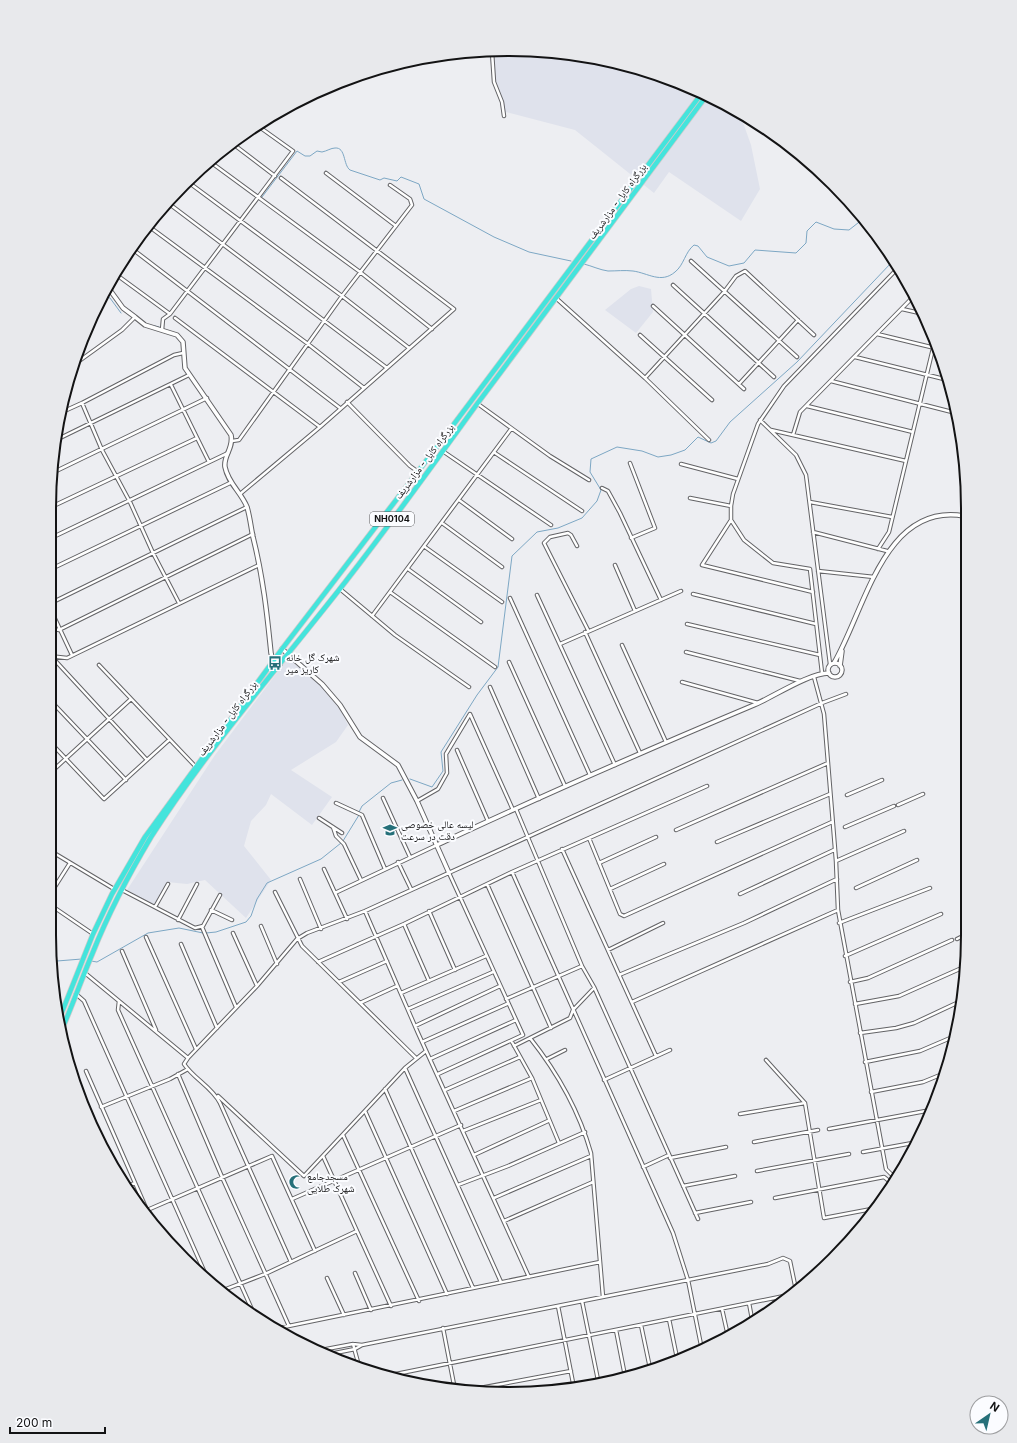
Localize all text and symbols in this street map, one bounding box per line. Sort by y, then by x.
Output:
street label: بزرگراه کابل - مزارشریف [585,161,649,242]
street label: بزرگراه کابل - مزارشریف [392,421,457,501]
road number: NH0104 [370,512,414,526]
place label: شهرک گل خانه کاریز میر [285,651,340,675]
bus stop icon: شهرک گل خانه کاریز میر [267,655,283,671]
street label: بزرگراه کابل - مزارشریف [195,678,260,758]
place label: لیسه عالی خصوصی دقت در سرعت [401,818,474,842]
school or university icon: لیسه عالی خصوصی دقت در سرعت [382,822,398,838]
place label: مسجدجامع شهرک طلایی [307,1170,355,1195]
mosque icon: مسجدجامع شهرک طلایی [288,1174,304,1190]
north arrow [969,1395,1009,1435]
text: N [987,1399,1002,1415]
scale bar [10,1409,105,1435]
text: 200 m [16,1415,52,1430]

